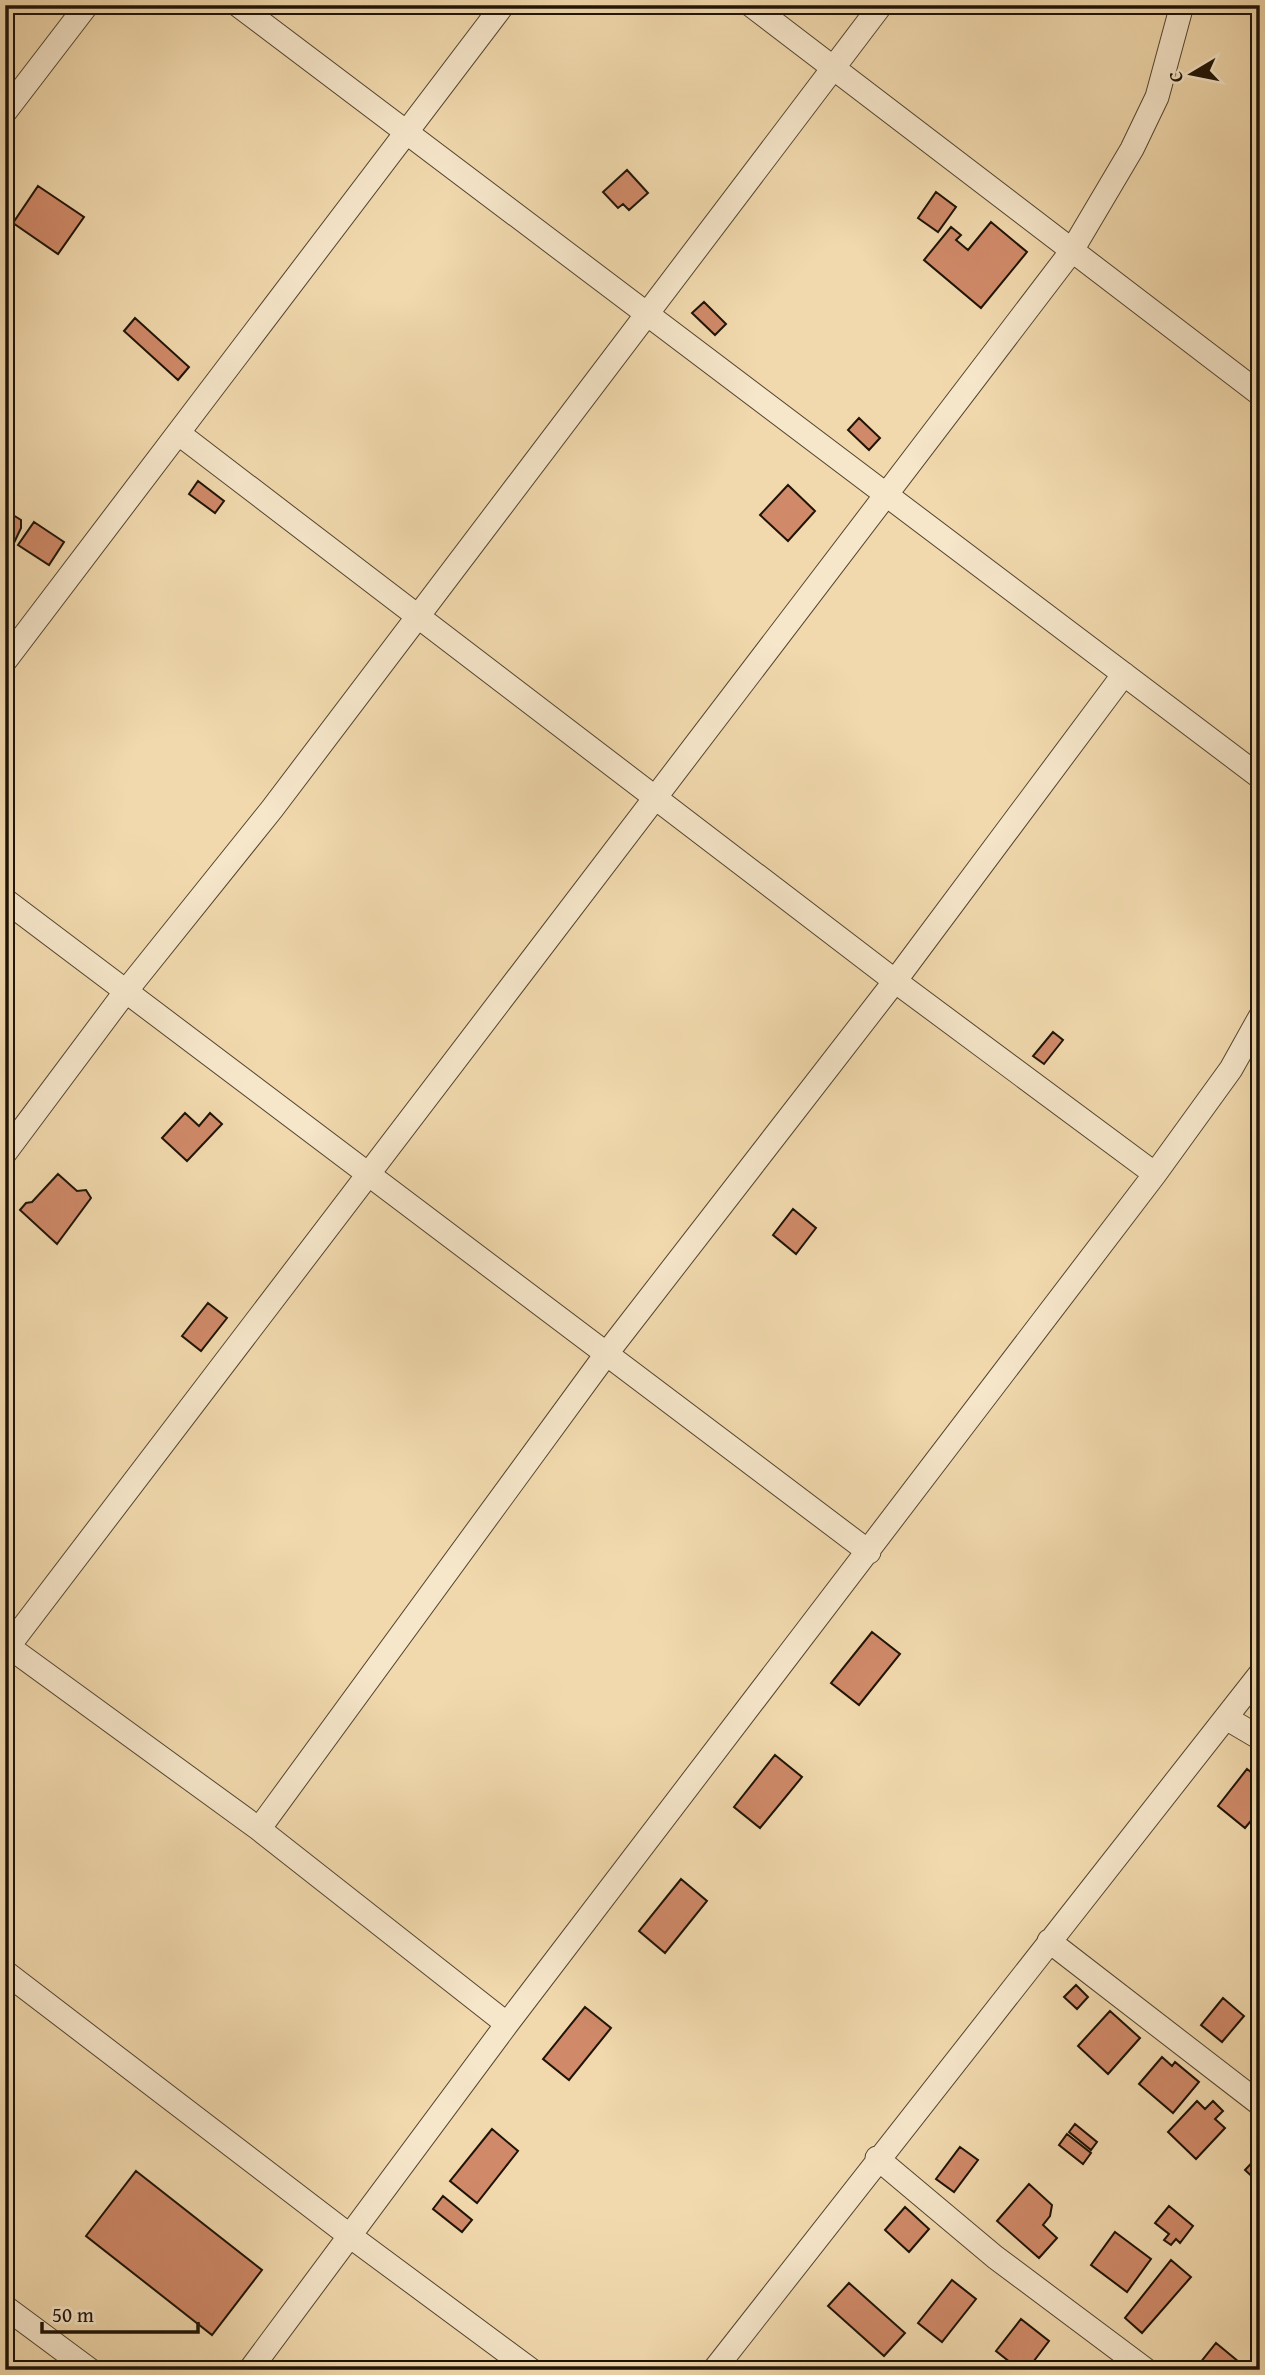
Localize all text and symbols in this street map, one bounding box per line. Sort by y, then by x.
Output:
north arrow [1156,38,1226,108]
text: С [1160,69,1190,85]
scale bar [42,2291,198,2335]
text: 50 m [52,2299,94,2330]

